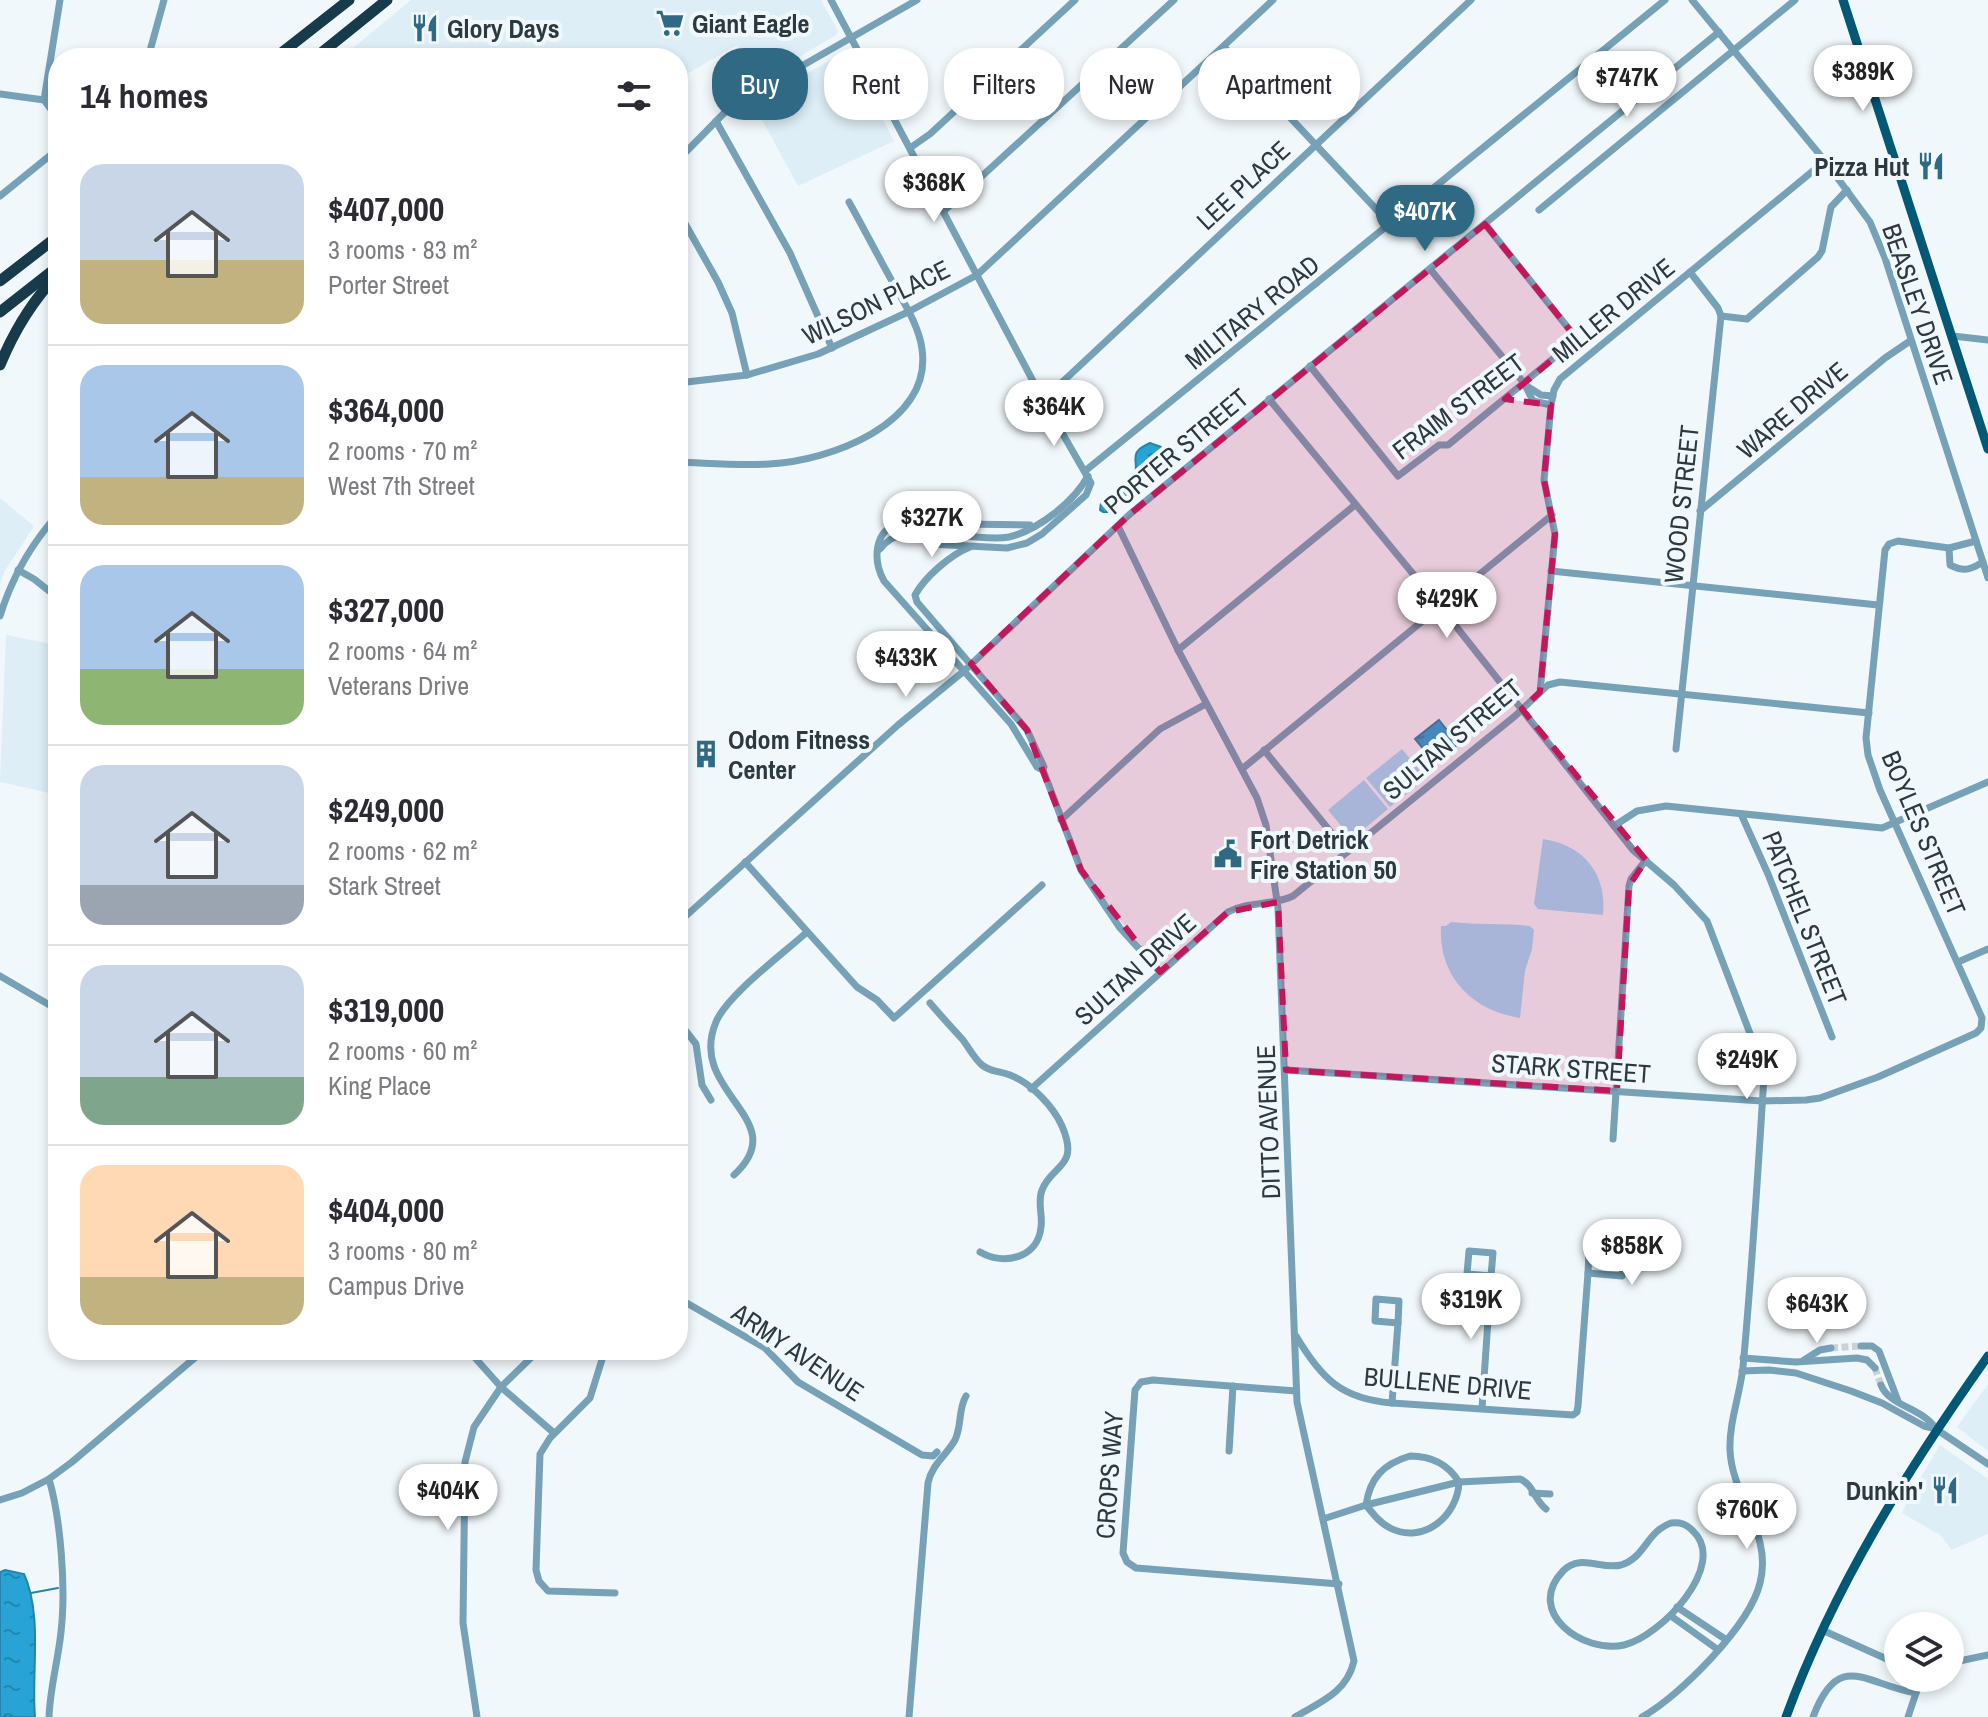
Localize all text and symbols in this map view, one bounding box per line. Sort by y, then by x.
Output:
place label: Giant Eagle [692,6,809,41]
supermarket icon: Giant Eagle [655,8,685,38]
place label: Glory Days [447,11,560,46]
restaurant icon: Glory Days [410,13,440,43]
pin: $389K [1807,45,1919,113]
chip: Buy [712,48,808,120]
chip: Rent [824,48,928,120]
chip: Filters [944,48,1064,120]
chip: New [1080,48,1182,120]
chip: Apartment [1198,48,1360,120]
pin: $747K [1571,51,1683,119]
text: $389K [1832,53,1894,88]
text: $747K [1596,59,1658,94]
text: 14 homes [80,73,209,119]
icon: filters [612,74,656,118]
street label: LEE PLACE [1189,133,1297,237]
place label: Pizza Hut [1814,149,1909,184]
restaurant icon: Pizza Hut [1916,151,1946,181]
pin: $368K [878,156,990,224]
text: $368K [903,164,965,199]
pin: $407K [1369,185,1481,253]
text: $407,000 [328,186,444,232]
text: $407K [1394,193,1456,228]
icon: home [144,196,240,292]
street label: BEASLEY DRIVE [1874,219,1962,389]
text: 3 rooms · 83 m² [328,232,477,267]
street label: MILITARY ROAD [1177,247,1327,377]
street label: MILLER DRIVE [1544,250,1682,370]
street label: WILSON PLACE [796,251,956,353]
text: Porter Street [328,267,449,302]
street label: FRAIM STREET [1385,345,1531,467]
street label: WARE DRIVE [1729,353,1855,467]
pin: $364K [998,380,1110,448]
street label: PORTER STREET [1096,380,1256,522]
text: $364,000 [328,387,444,433]
text: $364K [1023,388,1085,423]
icon: home [144,397,240,493]
street label: WOOD STREET [1655,423,1707,585]
text: 2 rooms · 70 m² [328,433,477,468]
text: West 7th Street [328,468,475,503]
pin: $327K [876,491,988,559]
text: $327K [901,499,963,534]
pin: $429K [1391,572,1503,640]
text: $429K [1416,580,1478,615]
text: $327,000 [328,587,444,633]
icon: home [144,597,240,693]
pin: $433K [850,631,962,699]
text: 2 rooms · 64 m² [328,633,477,668]
text: $433K [875,639,937,674]
text: Veterans Drive [328,668,469,703]
street label: SULTAN STREET [1375,671,1529,807]
place label: Odom Fitness Center [728,722,870,787]
building icon: Odom Fitness Center [691,739,721,769]
street label: BOYLES STREET [1874,745,1974,921]
text: $249,000 [328,787,444,833]
icon: home [144,797,240,893]
place label: Fort Detrick Fire Station 50 [1250,822,1397,887]
street label: PATCHEL STREET [1754,826,1856,1010]
text: 2 rooms · 62 m² [328,833,477,868]
public building icon: Fort Detrick Fire Station 50 [1213,839,1243,869]
text: Stark Street [328,868,441,903]
street label: SULTAN DRIVE [1067,905,1203,1033]
text: $319,000 [328,987,444,1033]
icon: home [144,997,240,1093]
text: 2 rooms · 60 m² [328,1033,477,1068]
pin: $249K [1691,1033,1803,1101]
text: $249K [1716,1041,1778,1076]
street label: DITTO AVENUE [1248,1044,1288,1200]
street label: STARK STREET [1490,1045,1652,1091]
text: King Place [328,1068,431,1103]
text: $404,000 [328,1187,444,1233]
icon: home [144,1197,240,1293]
pin: $858K [1576,1219,1688,1287]
text: $858K [1601,1227,1663,1262]
text: 3 rooms · 80 m² [328,1233,477,1268]
text: Campus Drive [328,1268,464,1303]
pin: $319K [1415,1273,1527,1341]
pin: $643K [1761,1277,1873,1345]
text: $319K [1440,1281,1502,1316]
text: $643K [1786,1285,1848,1320]
street label: ARMY AVENUE [724,1294,871,1409]
street label: BULLENE DRIVE [1363,1358,1533,1408]
street label: CROPS WAY [1087,1409,1131,1540]
pin: $404K [392,1464,504,1532]
text: $404K [417,1472,479,1507]
place label: Dunkin' [1846,1473,1923,1508]
restaurant icon: Dunkin' [1930,1475,1960,1505]
pin: $760K [1691,1483,1803,1551]
text: $760K [1716,1491,1778,1526]
map controls [1884,1612,1964,1692]
button: layers [1884,1612,1964,1692]

